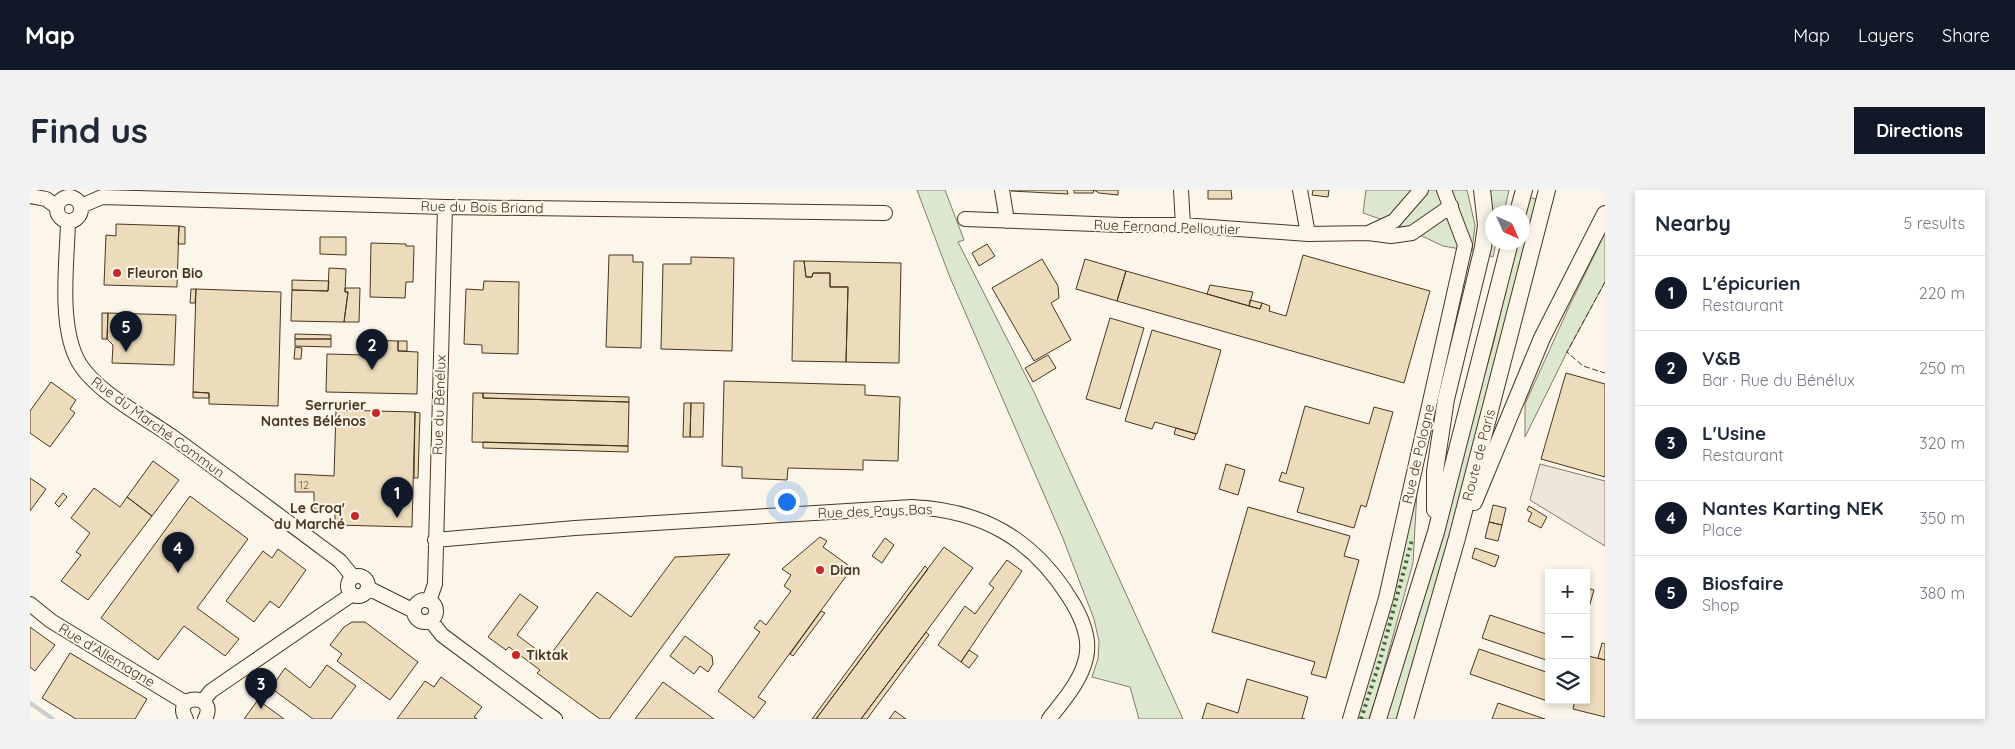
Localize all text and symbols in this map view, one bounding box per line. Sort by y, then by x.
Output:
text: Map [25,20,75,50]
text: Map [1793,24,1830,47]
text: Layers [1858,24,1914,47]
text: Share [1942,24,1990,47]
button: Directions [1854,107,1985,154]
text: Find us [30,108,148,152]
street label: Rue du Bois Briand [420,197,544,217]
north arrow [1485,205,1530,250]
text: Nearby [1655,210,1731,236]
text: 5 results [1904,213,1965,233]
street label: Rue Fernand Pelloutier [1093,215,1241,239]
place label: Fleuron Bio [127,264,203,282]
marker: Fleuron Bio [111,267,123,279]
text: L'épicurien [1702,271,1801,295]
text: 1 [1668,283,1674,303]
text: 220 m [1919,283,1965,303]
text: Restaurant [1702,295,1784,315]
pin: 5 [110,311,142,352]
pin: 2 [356,329,388,370]
text: V&B [1702,346,1741,370]
street label: Rue du Bénélux [428,354,450,455]
text: 2 [1666,358,1676,378]
text: 250 m [1919,358,1965,378]
text: Bar · Rue du Bénélux [1702,370,1855,390]
street label: Rue du Marché Commun [88,372,228,482]
place label: Serrurier Nantes Bélénos [261,396,366,430]
street label: Rue de Pologne [1398,402,1438,506]
marker: Serrurier Nantes Bélénos [370,407,382,419]
street label: Route de Paris [1458,407,1499,503]
text: L'Usine [1702,421,1766,445]
text: 3 [1667,433,1675,453]
text: 320 m [1919,433,1965,453]
text: Restaurant [1702,445,1784,465]
pin: 1 [381,477,413,518]
house number: 12 [299,478,309,492]
your location [774,489,800,515]
text: Nantes Karting NEK [1702,496,1884,520]
place label: Le Croq' du Marché [274,499,345,533]
street label: Rue des Pays Bas [817,500,933,522]
text: 4 [1666,508,1676,528]
text: 350 m [1919,508,1965,528]
marker: Le Croq' du Marché [349,510,361,522]
text: Place [1702,520,1742,540]
pin: 4 [162,532,194,573]
place label: Dian [830,561,860,579]
marker: Dian [814,564,826,576]
map controls [1545,569,1590,704]
button: + [1545,569,1590,614]
text: Biosfaire [1702,571,1784,595]
text: 5 [1666,583,1676,603]
text: 380 m [1919,583,1965,603]
text: Shop [1702,595,1739,615]
button: − [1545,614,1590,659]
street label: Rue d'Allemagne [55,619,159,691]
place label: Tiktak [526,646,569,664]
marker: Tiktak [510,649,522,661]
button: layers [1545,659,1590,704]
pin: 3 [245,668,277,709]

